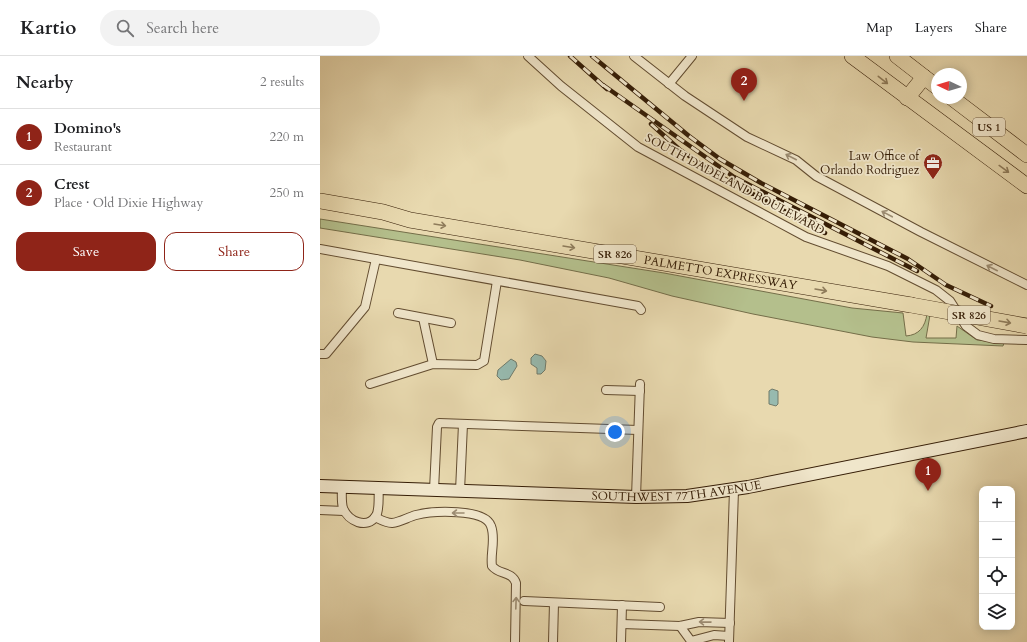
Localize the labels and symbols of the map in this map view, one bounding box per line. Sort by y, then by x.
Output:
pin: 2 [731,68,757,101]
north arrow [931,68,967,104]
one-way arrow [878,75,889,84]
road number: US 1 [973,118,1005,136]
street label: SOUTH DADELAND BOULEVARD [642,130,828,238]
place label: Law Office of Orlando Rodriguez [820,148,921,178]
office icon: Law Office of Orlando Rodriguez [922,152,944,180]
one-way arrow [785,153,797,161]
one-way arrow [998,165,1009,174]
one-way arrow [881,209,893,217]
one-way arrow [434,221,447,229]
one-way arrow [562,243,575,251]
road number: SR 826 [594,245,636,263]
street label: PALMETTO EXPRESSWAY [643,252,798,294]
one-way arrow [986,263,998,271]
one-way arrow [814,286,827,294]
road number: SR 826 [948,306,990,324]
one-way arrow [998,318,1011,326]
your location [605,422,625,442]
pin: 1 [915,458,941,491]
street label: SOUTHWEST 77TH AVENUE [591,477,763,505]
one-way arrow [452,509,465,517]
one-way arrow [513,597,520,610]
one-way arrow [699,618,712,626]

